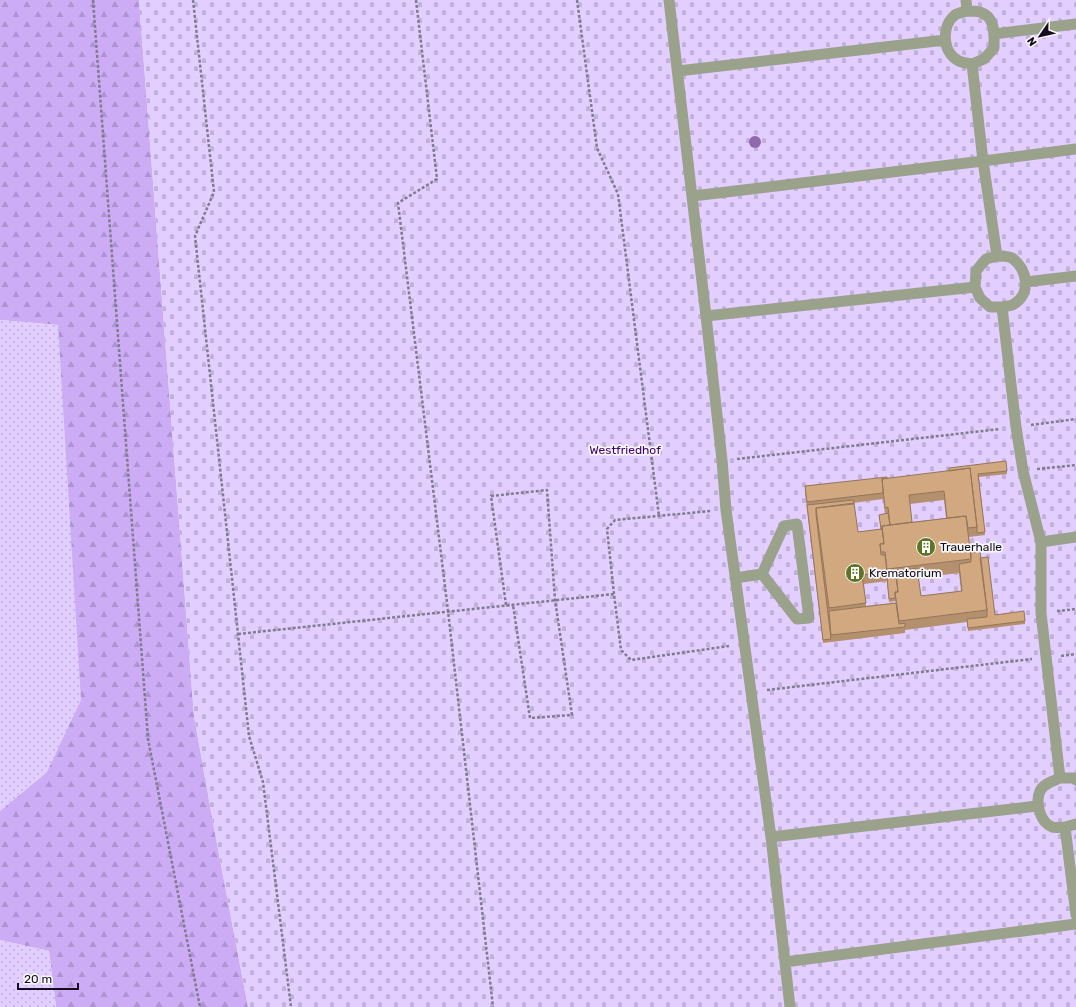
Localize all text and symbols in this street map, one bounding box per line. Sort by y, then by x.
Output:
north arrow [1020,16,1060,56]
text: N [1024,34,1040,48]
park label: Westfriedhof [589,443,661,457]
building icon: Trauerhalle [915,536,937,558]
place label: Trauerhalle [940,540,1002,554]
building icon: Krematorium [844,562,866,584]
place label: Krematorium [869,566,942,580]
scale bar [18,965,78,991]
text: 20 m [24,972,52,986]

